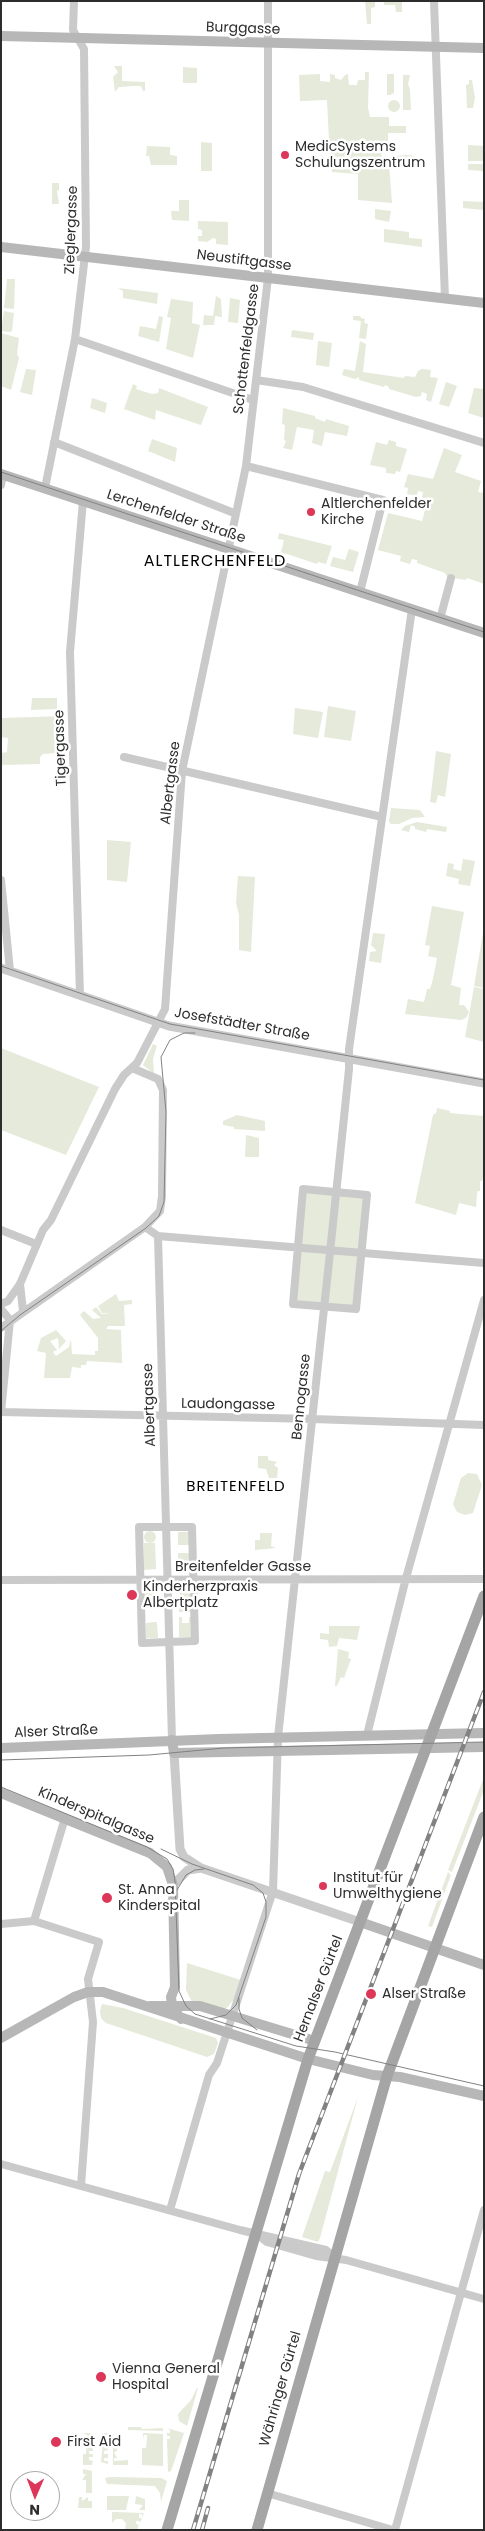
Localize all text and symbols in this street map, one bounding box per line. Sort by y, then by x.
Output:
street label: Burggasse [206,19,280,39]
place label: MedicSystems Schulungszentrum [295,139,425,172]
marker: MedicSystems Schulungszentrum [279,149,291,161]
street label: Zieglergasse [62,185,82,275]
street label: Neustiftgasse [196,247,292,275]
street label: Schottenfeldgasse [231,283,263,415]
street label: Lerchenfelder Straße [104,487,248,547]
place label: Altlerchenfelder Kirche [321,496,432,528]
marker: Altlerchenfelder Kirche [305,506,317,518]
district label: ALTLERCHENFELD [142,552,288,572]
street label: Tigergasse [51,709,71,787]
street label: Albertgasse [158,741,184,825]
street label: Josefstädter Straße [173,1005,311,1045]
street label: Bennogasse [289,1353,315,1441]
street label: Albertgasse [140,1363,160,1447]
street label: Laudongasse [181,1396,275,1414]
district label: BREITENFELD [185,1478,287,1496]
street label: Breitenfelder Gasse [175,1559,311,1575]
place label: Kinderherzpraxis Albertplatz [143,1579,258,1611]
marker: Kinderherzpraxis Albertplatz [125,1588,139,1602]
street label: Alser Straße [14,1722,98,1742]
street label: Kinderspitalgasse [35,1784,157,1848]
place label: Institut für Umwelthygiene [333,1870,442,1902]
marker: Institut für Umwelthygiene [317,1880,329,1892]
place label: St. Anna Kinderspital [118,1882,200,1914]
marker: St. Anna Kinderspital [100,1891,114,1905]
street label: Hernalser Gürtel [291,1933,347,2045]
place label: Alser Straße [382,1986,466,2002]
marker: Alser Straße [364,1987,378,2001]
street label: Währinger Gürtel [257,2329,305,2449]
place label: Vienna General Hospital [112,2361,220,2394]
marker: Vienna General Hospital [94,2370,108,2384]
place label: First Aid [67,2434,121,2450]
marker: First Aid [49,2435,63,2449]
north arrow [10,2471,60,2521]
text: N [29,2500,40,2520]

